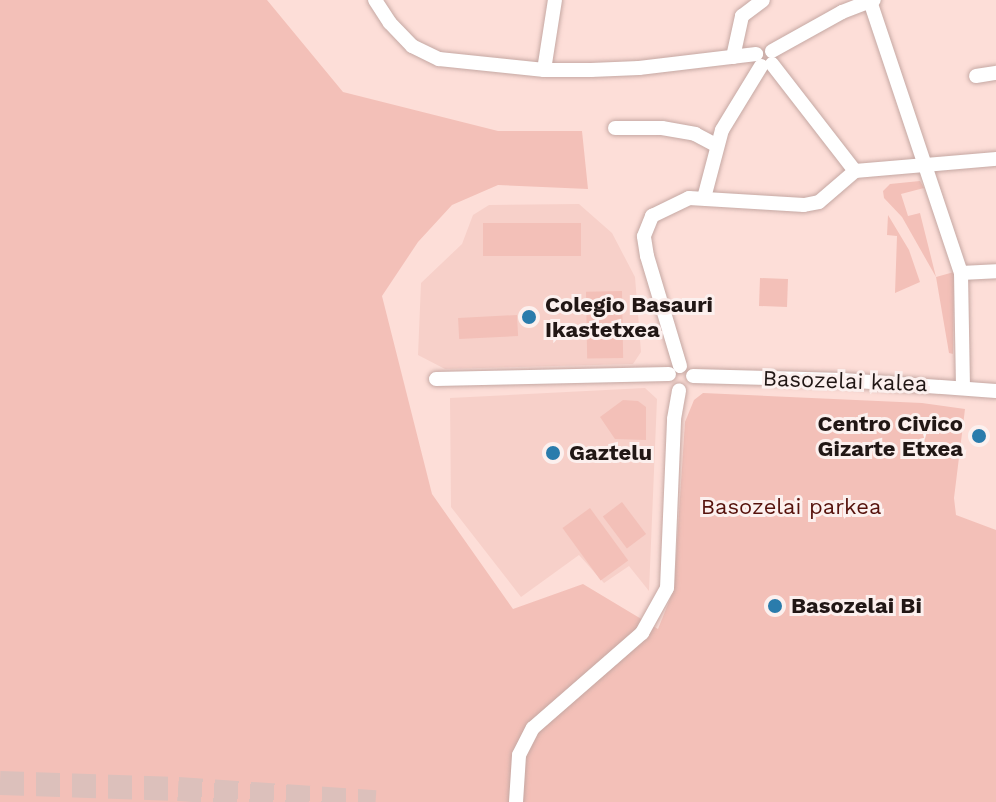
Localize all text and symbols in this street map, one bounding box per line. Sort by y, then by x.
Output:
place label: Colegio Basauri Ikastetxea [545,291,713,342]
marker: Colegio Basauri Ikastetxea [520,308,538,326]
street label: Basozelai kalea [762,365,928,397]
place label: Centro Civico Gizarte Etxea [818,410,963,462]
marker: Centro Civico Gizarte Etxea [970,427,988,445]
place label: Gaztelu [569,440,652,466]
marker: Gaztelu [544,444,562,462]
park label: Basozelai parkea [701,494,881,520]
place label: Basozelai Bi [791,593,922,619]
marker: Basozelai Bi [766,597,784,615]

